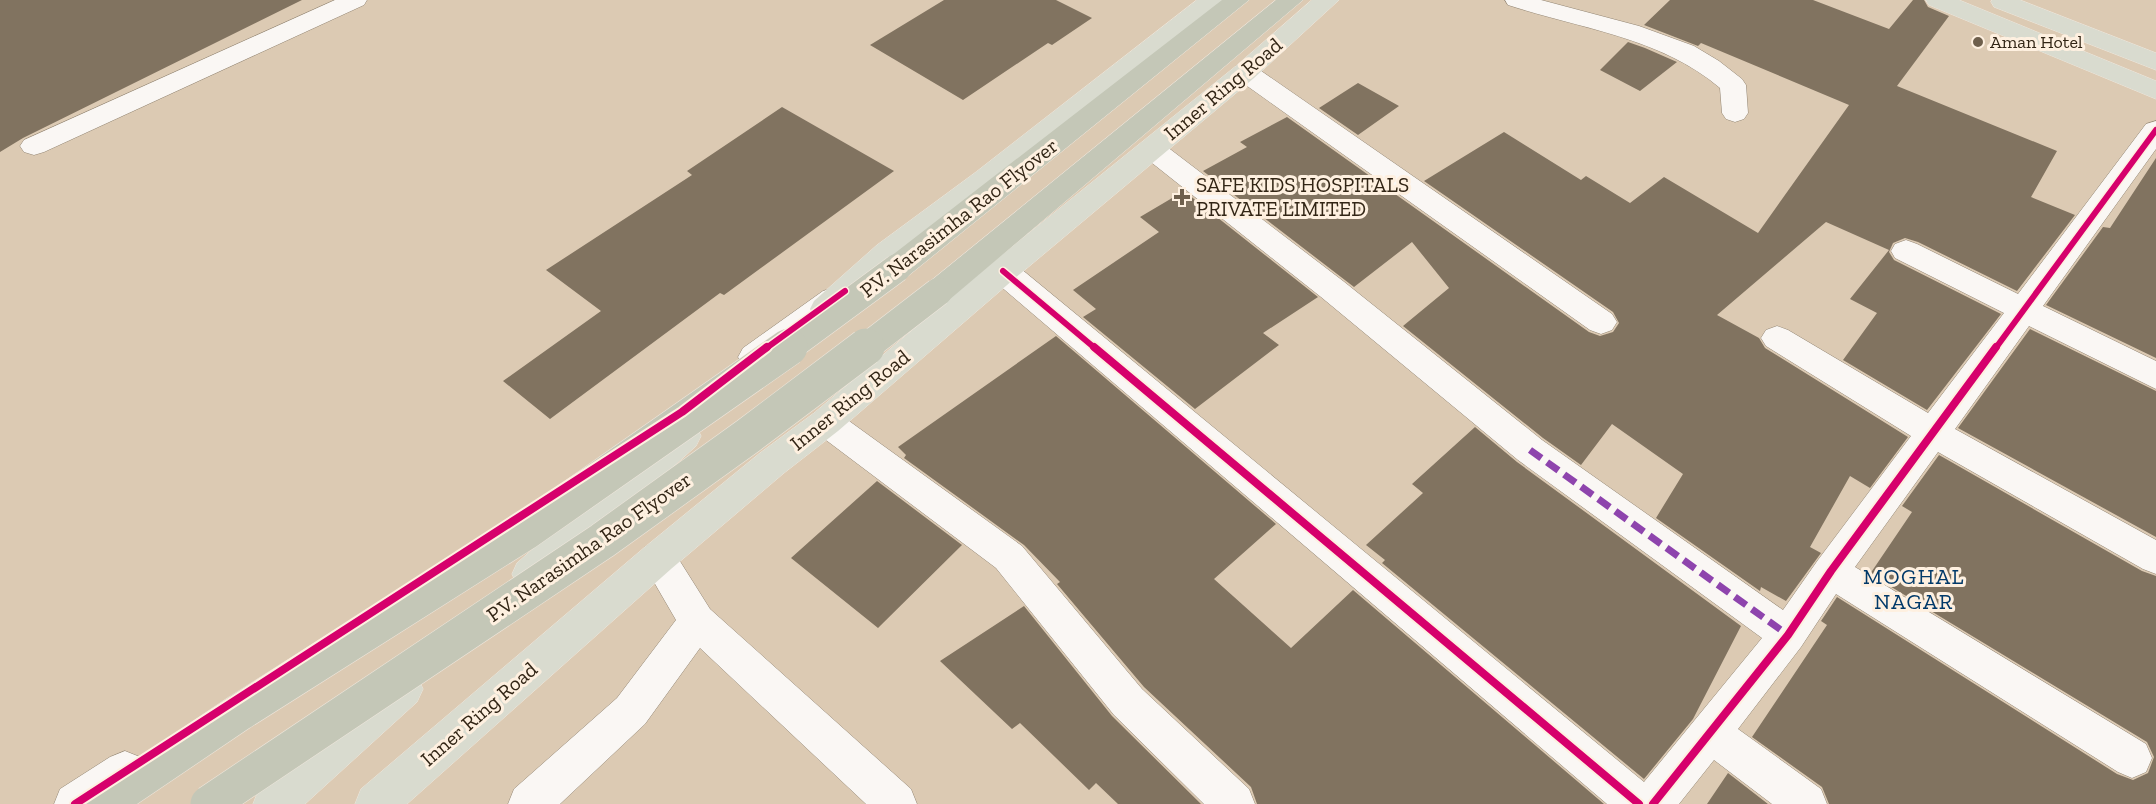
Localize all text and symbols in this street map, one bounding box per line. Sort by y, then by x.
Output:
place label: Aman Hotel [1990,31,2083,53]
street label: Inner Ring Road [1159,32,1287,145]
marker: Aman Hotel [1971,35,1985,49]
street label: P.V. Narasimha Rao Flyover [855,133,1062,303]
place label: SAFE KIDS HOSPITALS PRIVATE LIMITED [1196,172,1409,221]
marker: SAFE KIDS HOSPITALS PRIVATE LIMITED [1173,188,1191,206]
street label: Inner Ring Road [785,344,915,455]
street label: P.V. Narasimha Rao Flyover [482,466,696,627]
district label: MOGHAL NAGAR [1863,563,1965,615]
street label: Inner Ring Road [415,656,542,771]

